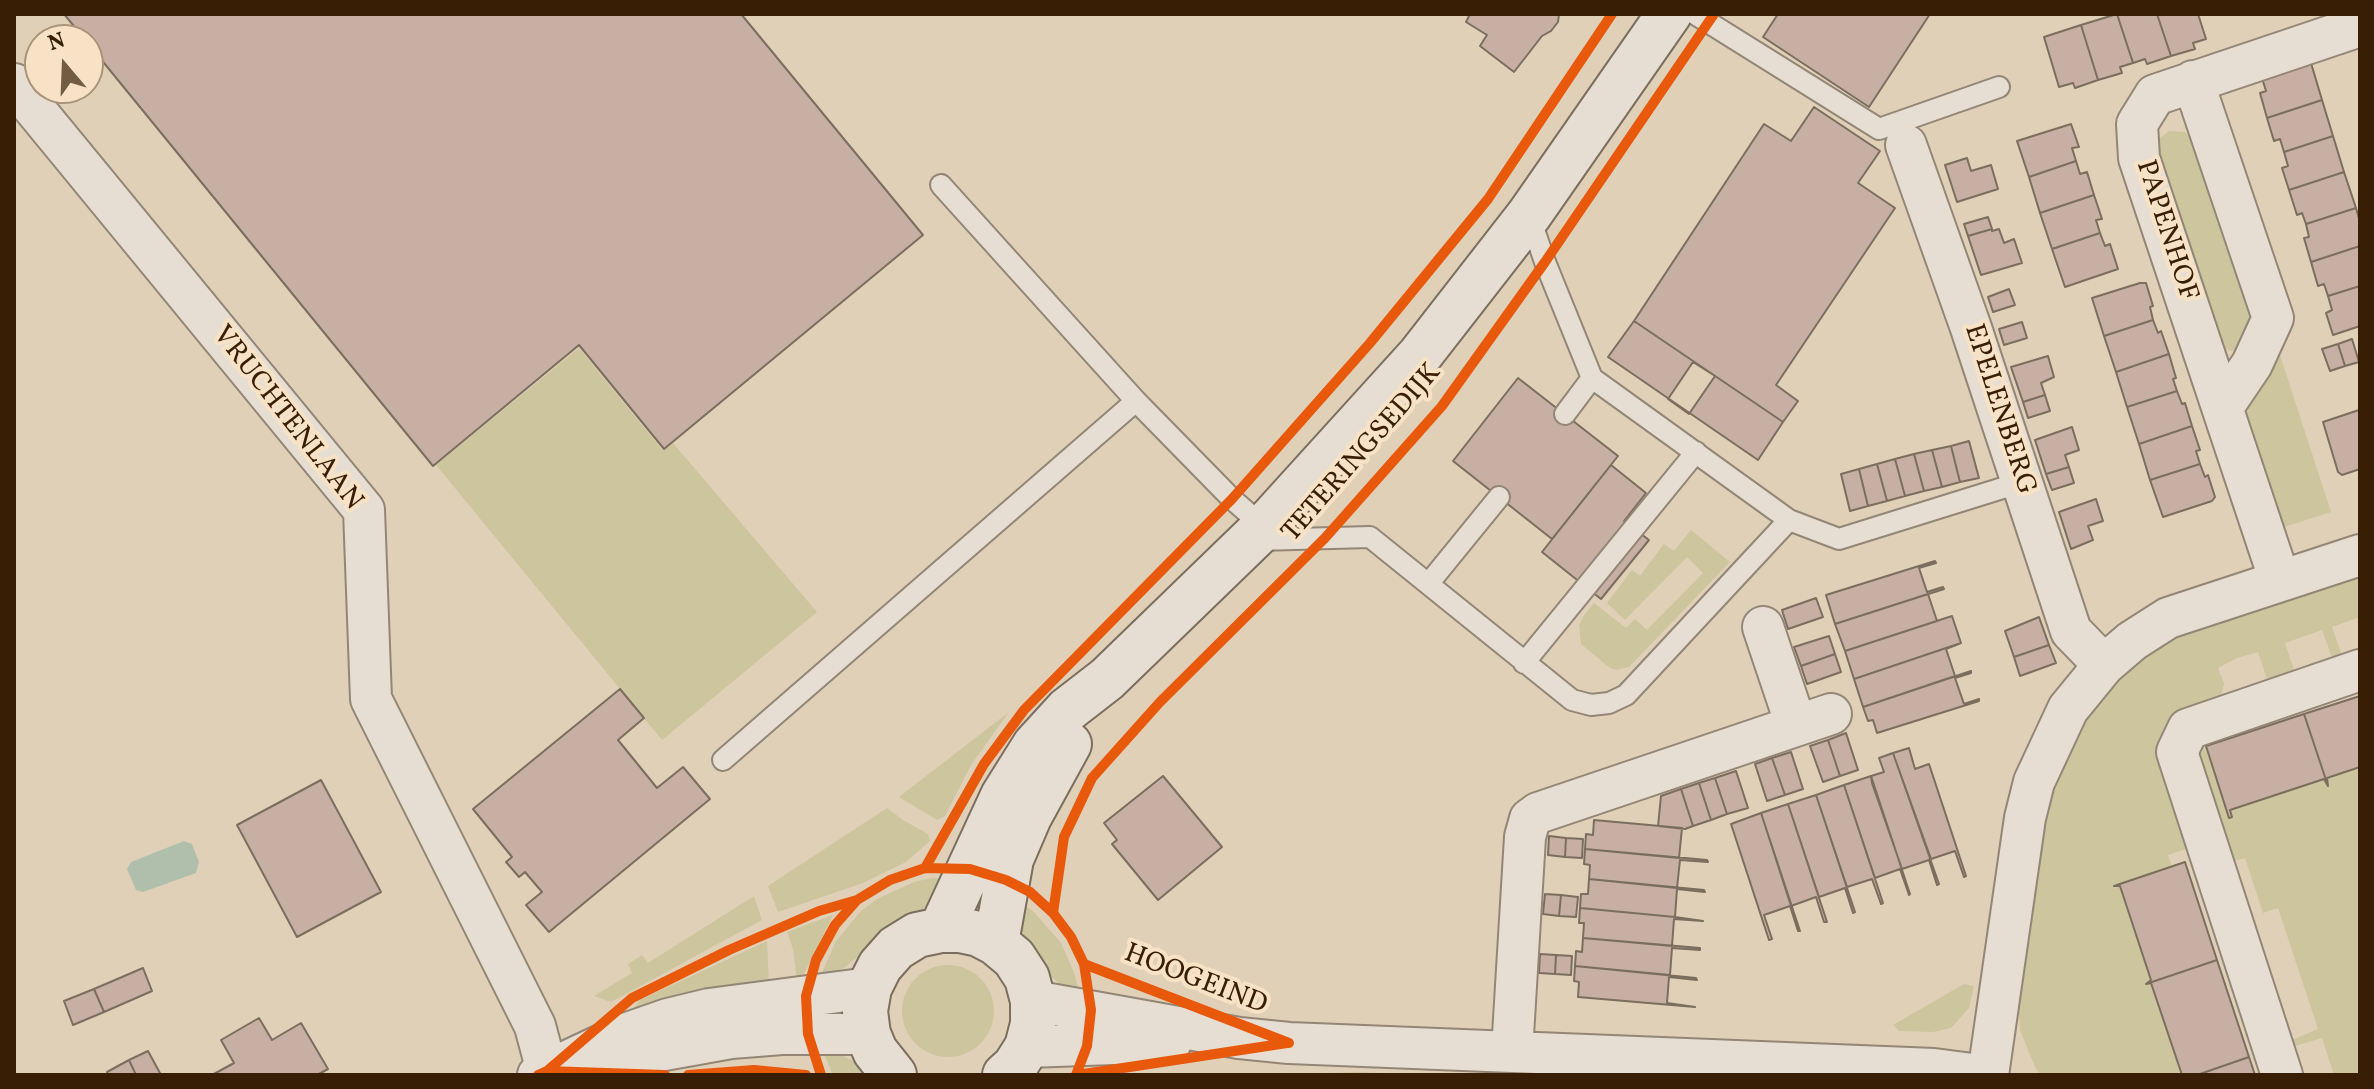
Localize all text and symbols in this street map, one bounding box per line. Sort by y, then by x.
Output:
north arrow [24,24,104,104]
text: N [44,25,69,60]
street label: PAPENHOF [2127,157,2203,305]
street label: VRUCHTENLAAN [203,320,369,518]
street label: EPELENBERG [1955,321,2041,499]
street label: TETERINGSEDIJK [1276,358,1450,550]
street label: HOOGEIND [1119,938,1271,1024]

